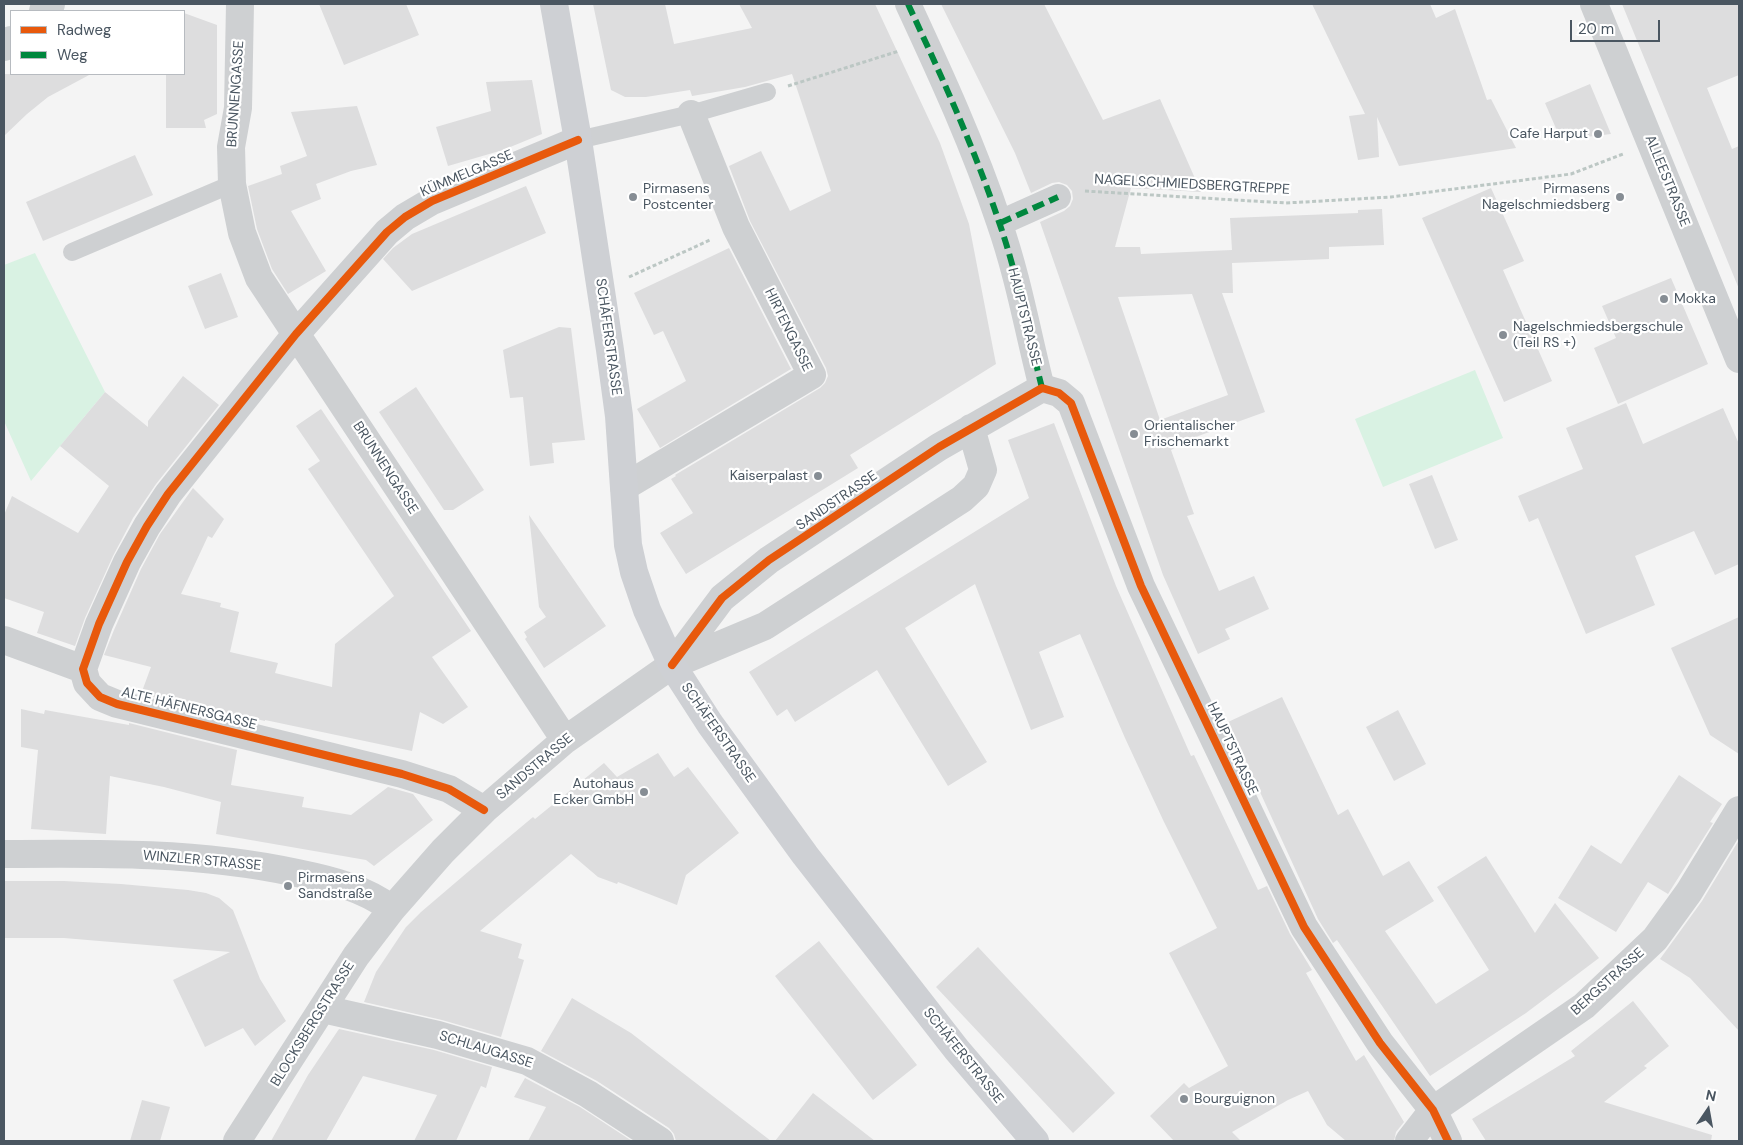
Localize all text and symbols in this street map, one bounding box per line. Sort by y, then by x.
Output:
legend [10,10,185,75]
scale bar [1573,10,1663,42]
text: 20 m [1578,19,1614,39]
text: Radweg [57,20,111,40]
street label: BRUNNENGASSE [224,40,248,148]
text: Weg [57,45,88,65]
place label: Cafe Harput [1510,126,1588,142]
marker: Cafe Harput [1592,128,1604,140]
street label: ALLEESTRASSE [1641,133,1693,229]
street label: KÜMMELGASSE [418,147,516,201]
street label: NAGELSCHMIEDSBERGTREPPE [1094,171,1290,199]
place label: Pirmasens Postcenter [643,181,713,213]
place label: Pirmasens Nagelschmiedsberg [1482,181,1610,213]
marker: Pirmasens Postcenter [627,191,639,203]
marker: Pirmasens Nagelschmiedsberg [1614,191,1626,203]
street label: HAUPTSTRASSE [1004,266,1044,368]
street label: SCHÄFERSTRASSE [591,277,625,397]
street label: HIRTENGASSE [761,286,815,374]
place label: Mokka [1674,291,1716,307]
marker: Mokka [1658,293,1670,305]
place label: Nagelschmiedsbergschule (Teil RS +) [1513,319,1683,352]
marker: Nagelschmiedsbergschule (Teil RS +) [1497,329,1509,341]
place label: Orientalischer Frischemarkt [1144,418,1235,451]
street label: BRUNNENGASSE [349,419,421,517]
marker: Orientalischer Frischemarkt [1128,428,1140,440]
place label: Kaiserpalast [730,468,808,484]
street label: SANDSTRASSE [793,468,881,534]
marker: Kaiserpalast [812,470,824,482]
street label: SCHÄFERSTRASSE [677,680,759,786]
street label: ALTE HÄFNERSGASSE [120,684,258,734]
street label: HAUPTSTRASSE [1203,700,1261,798]
street label: SANDSTRASSE [494,730,576,804]
place label: Autohaus Ecker GmbH [553,776,634,809]
marker: Autohaus Ecker GmbH [638,786,650,798]
street label: WINZLER STRASSE [142,847,262,875]
place label: Pirmasens Sandstraße [298,870,373,902]
marker: Pirmasens Sandstraße [282,880,294,892]
street label: BERGSTRASSE [1568,945,1648,1019]
street label: BLOCKSBERGSTRASSE [267,958,359,1090]
street label: SCHÄFERSTRASSE [919,1005,1007,1107]
street label: SCHLAUGASSE [437,1028,535,1072]
north arrow [1683,1085,1733,1135]
text: N [1704,1085,1718,1105]
place label: Bourguignon [1194,1091,1275,1107]
marker: Bourguignon [1178,1093,1190,1105]

